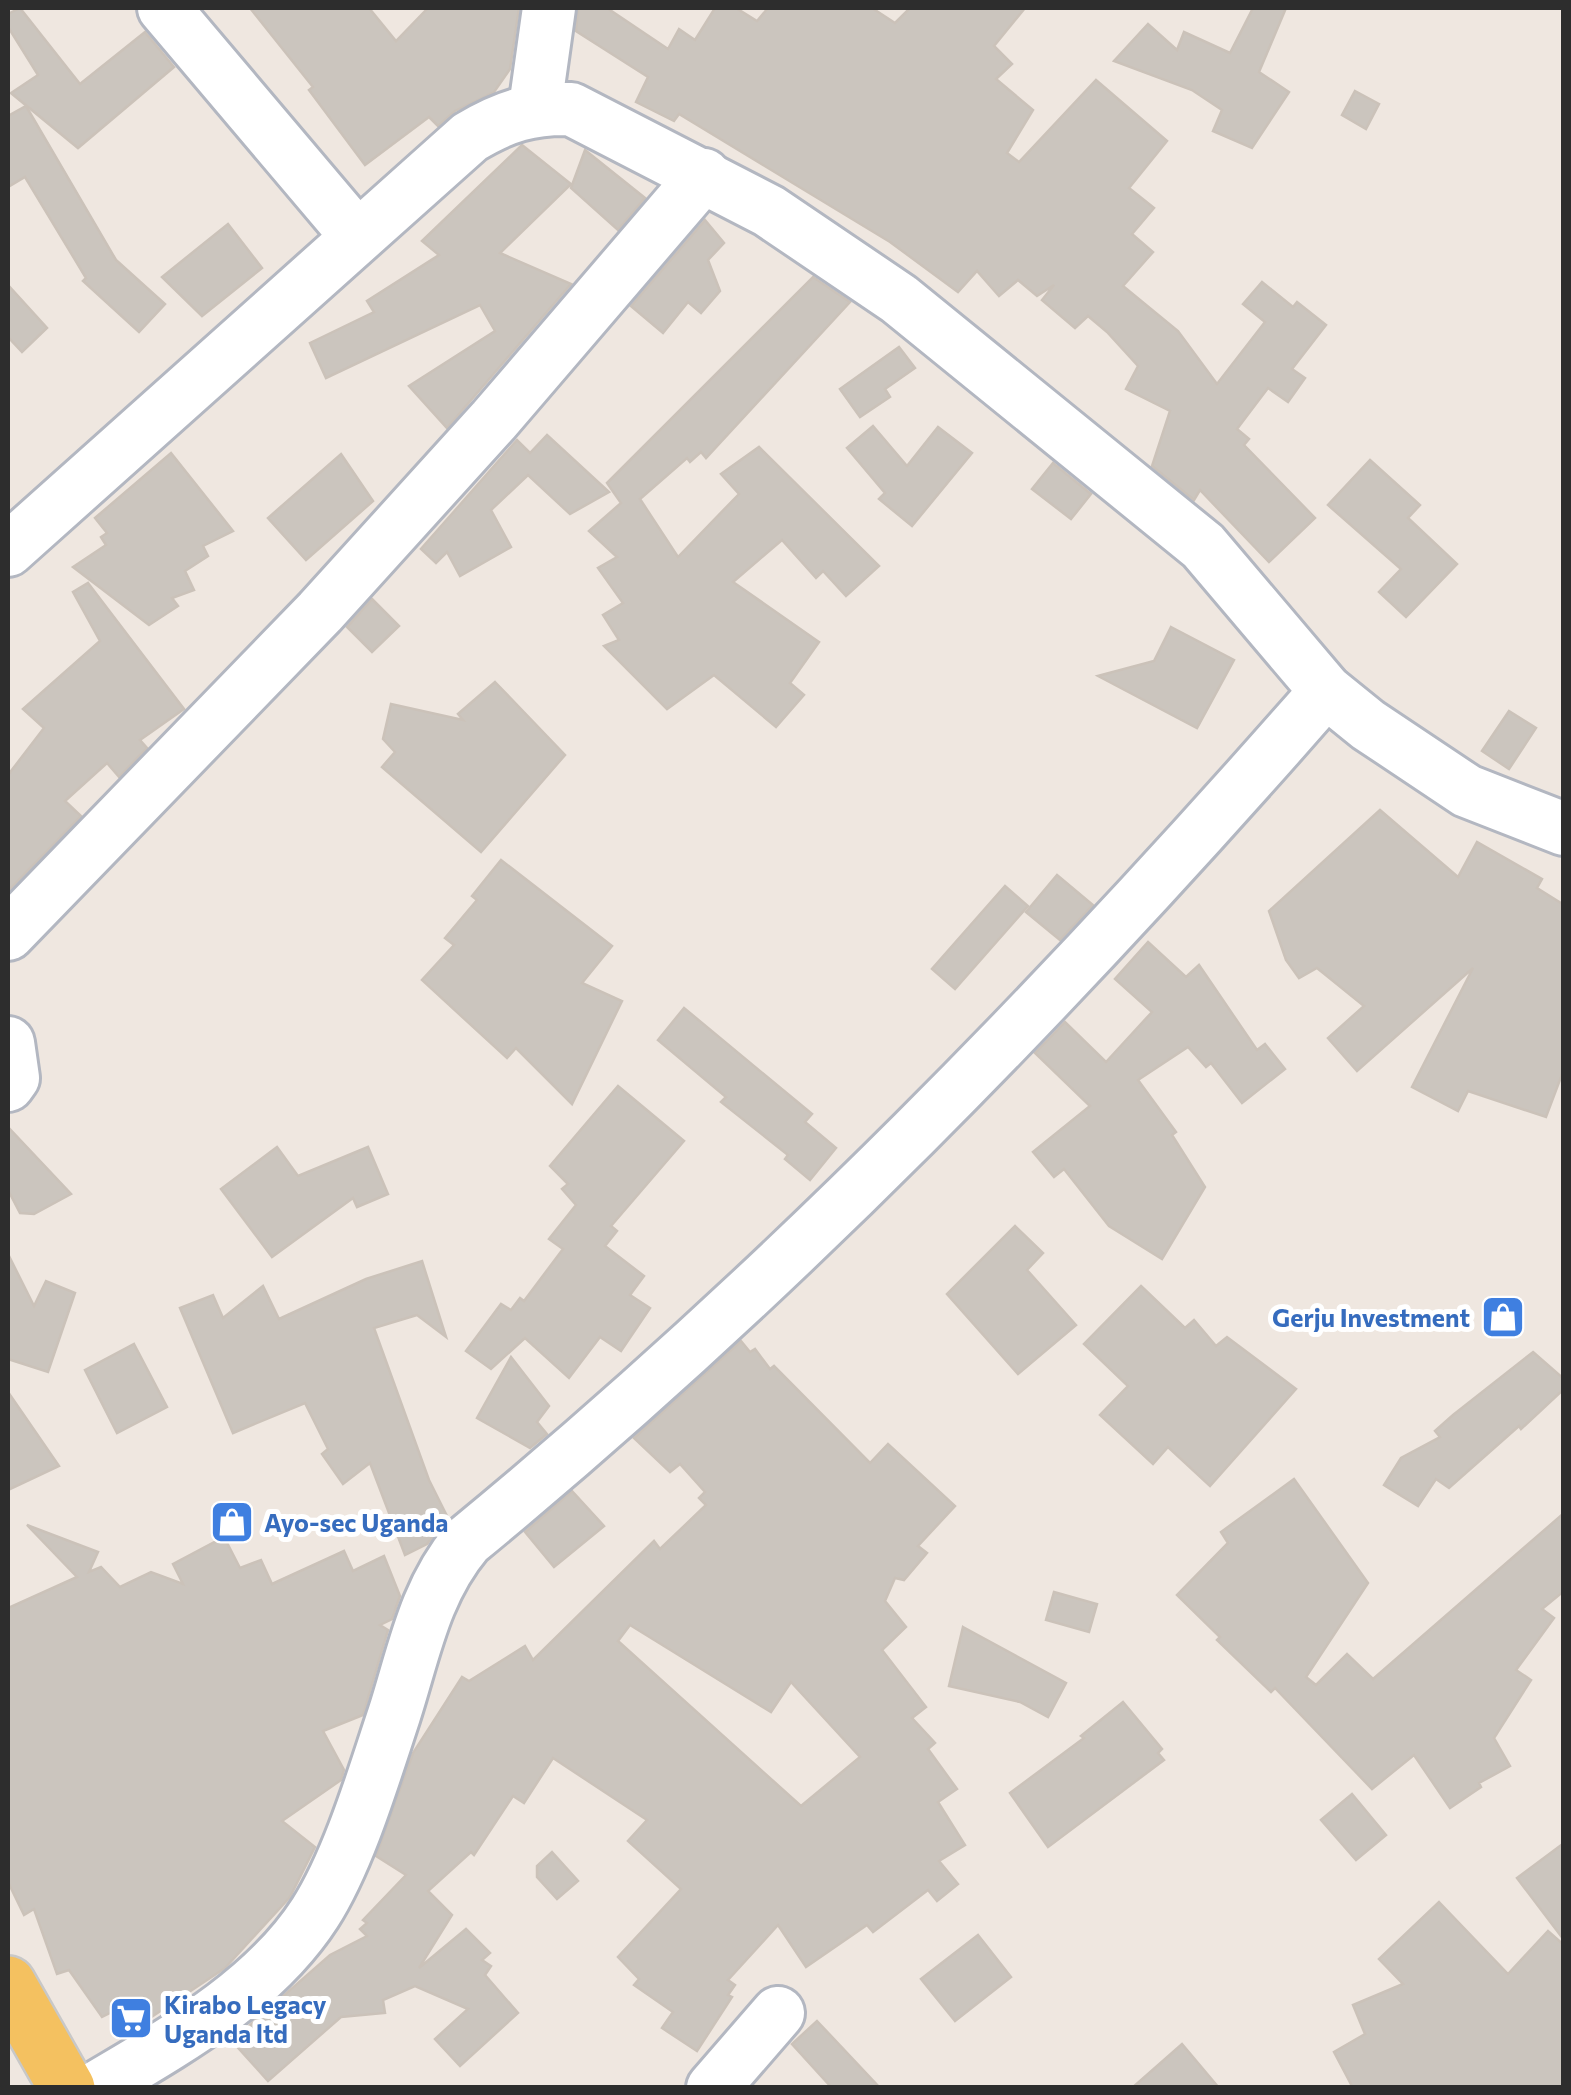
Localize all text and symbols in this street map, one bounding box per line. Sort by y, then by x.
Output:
shop icon: Gerju Investment [1480,1294,1526,1340]
place label: Gerju Investment [1272,1302,1470,1332]
shop icon: Ayo-sec Uganda [209,1499,255,1545]
place label: Ayo-sec Uganda [264,1507,449,1537]
place label: Kirabo Legacy Uganda ltd [164,1989,327,2048]
supermarket icon: Kirabo Legacy Uganda ltd [108,1995,154,2041]

